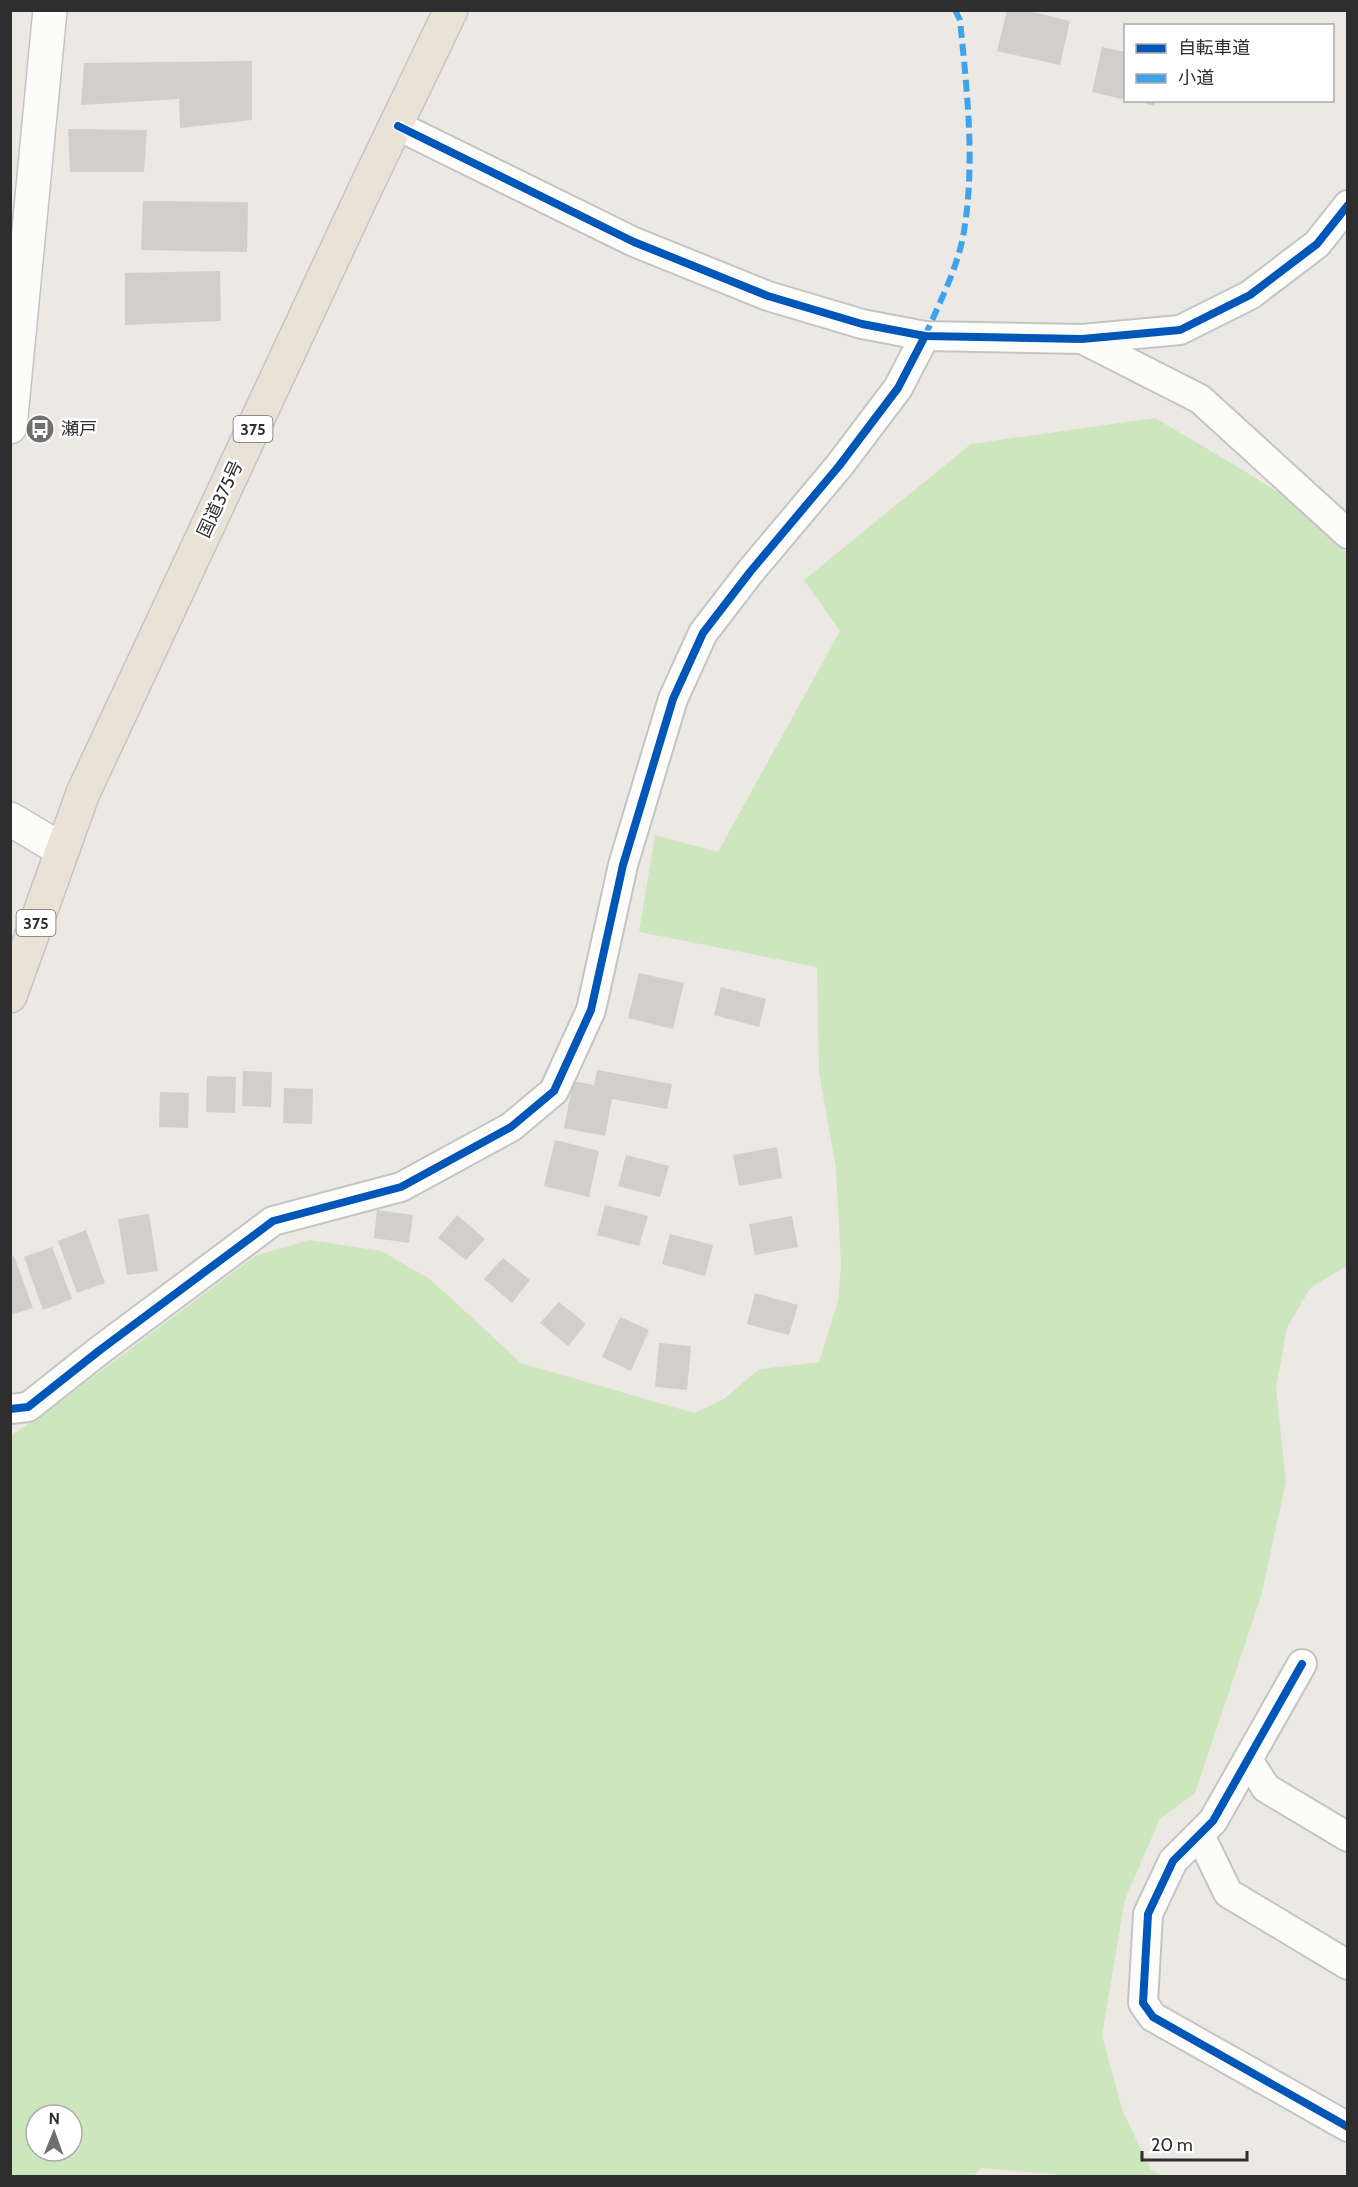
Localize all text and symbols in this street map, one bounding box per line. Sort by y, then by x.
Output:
legend [1124,24,1334,102]
text: 自転車道 [1178,37,1250,59]
text: 小道 [1178,67,1214,89]
bus stop icon: 瀬戸 [24,413,56,445]
road number: 375 [234,416,272,442]
place label: 瀬戸 [61,418,97,440]
street label: 国道375号 [193,457,247,541]
road number: 375 [16,910,56,936]
north arrow [24,2103,84,2163]
text: N [48,2109,60,2128]
scale bar [1142,2124,1247,2162]
text: 20 m [1151,2134,1193,2156]

